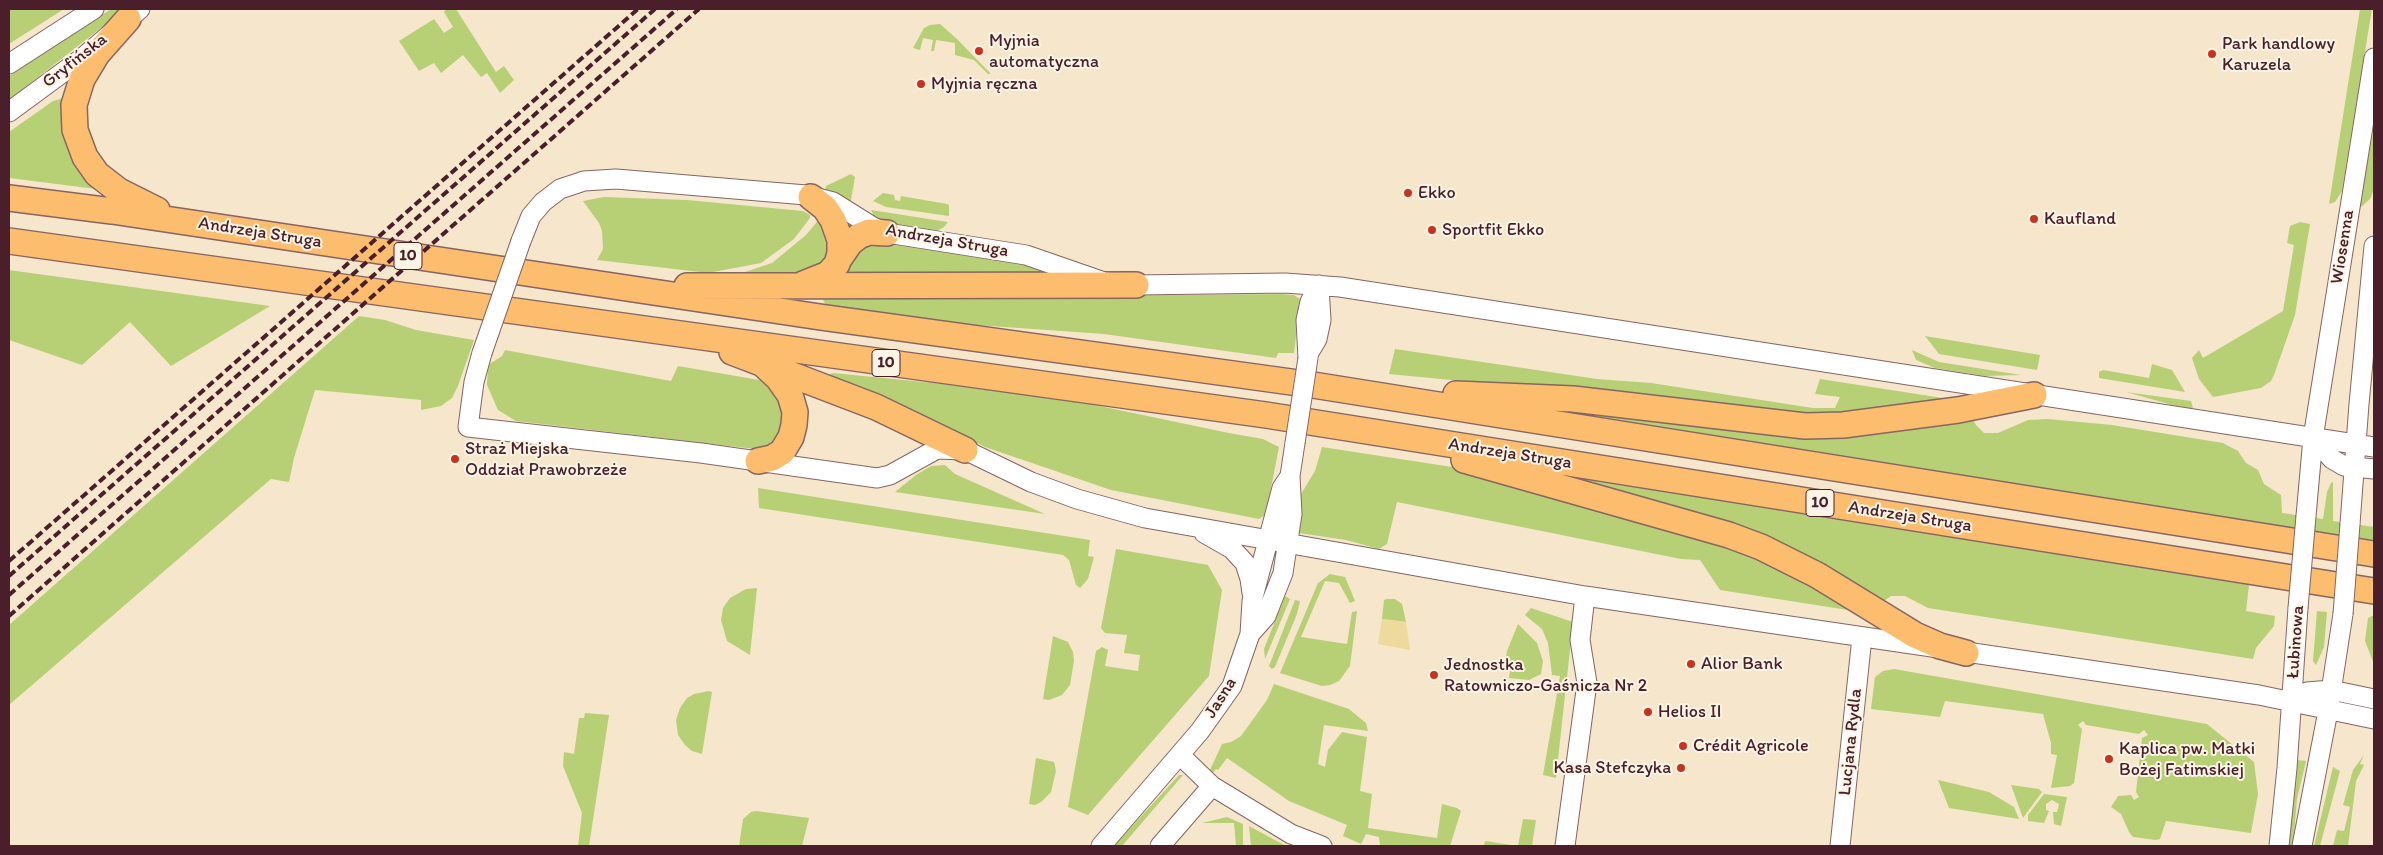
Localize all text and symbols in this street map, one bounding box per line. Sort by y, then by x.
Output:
street label: Gryfińska [38,29,112,93]
place label: Myjnia automatyczna [989,30,1099,72]
place label: Park handlowy Karuzela [2222,33,2335,76]
marker: Myjnia automatyczna [973,45,985,57]
marker: Park handlowy Karuzela [2206,48,2218,60]
place label: Myjnia ręczna [931,73,1038,95]
marker: Myjnia ręczna [915,78,927,90]
place label: Ekko [1418,182,1456,204]
marker: Ekko [1402,187,1414,199]
place label: Kaufland [2044,208,2116,230]
street label: Wiosenna [2326,208,2360,286]
street label: Andrzeja Struga [197,213,323,253]
marker: Kaufland [2028,213,2040,225]
place label: Sportfit Ekko [1442,219,1544,241]
street label: Andrzeja Struga [884,220,1010,262]
marker: Sportfit Ekko [1426,224,1438,236]
road number: 10 [394,242,422,270]
road number: 10 [872,349,900,376]
street label: Andrzeja Struga [1447,434,1573,474]
place label: Straż Miejska Oddział Prawobrzeże [465,438,627,480]
marker: Straż Miejska Oddział Prawobrzeże [449,453,461,465]
road number: 10 [1806,489,1834,516]
street label: Andrzeja Struga [1847,497,1973,537]
street label: Łubinowa [2283,605,2309,679]
place label: Alior Bank [1701,653,1783,675]
place label: Jednostka Ratowniczo-Gaśnicza Nr 2 [1444,654,1647,696]
marker: Alior Bank [1685,658,1697,670]
marker: Jednostka Ratowniczo-Gaśnicza Nr 2 [1428,669,1440,681]
street label: Jasna [1200,674,1242,722]
street label: Lucjana Rydla [1835,687,1867,797]
place label: Helios II [1658,701,1721,723]
marker: Helios II [1642,706,1654,718]
place label: Crédit Agricole [1693,735,1809,757]
place label: Kaplica pw. Matki Bożej Fatimskiej [2119,738,2255,781]
marker: Crédit Agricole [1677,740,1689,752]
marker: Kaplica pw. Matki Bożej Fatimskiej [2103,753,2115,765]
place label: Kasa Stefczyka [1554,757,1671,779]
marker: Kasa Stefczyka [1675,762,1687,774]

